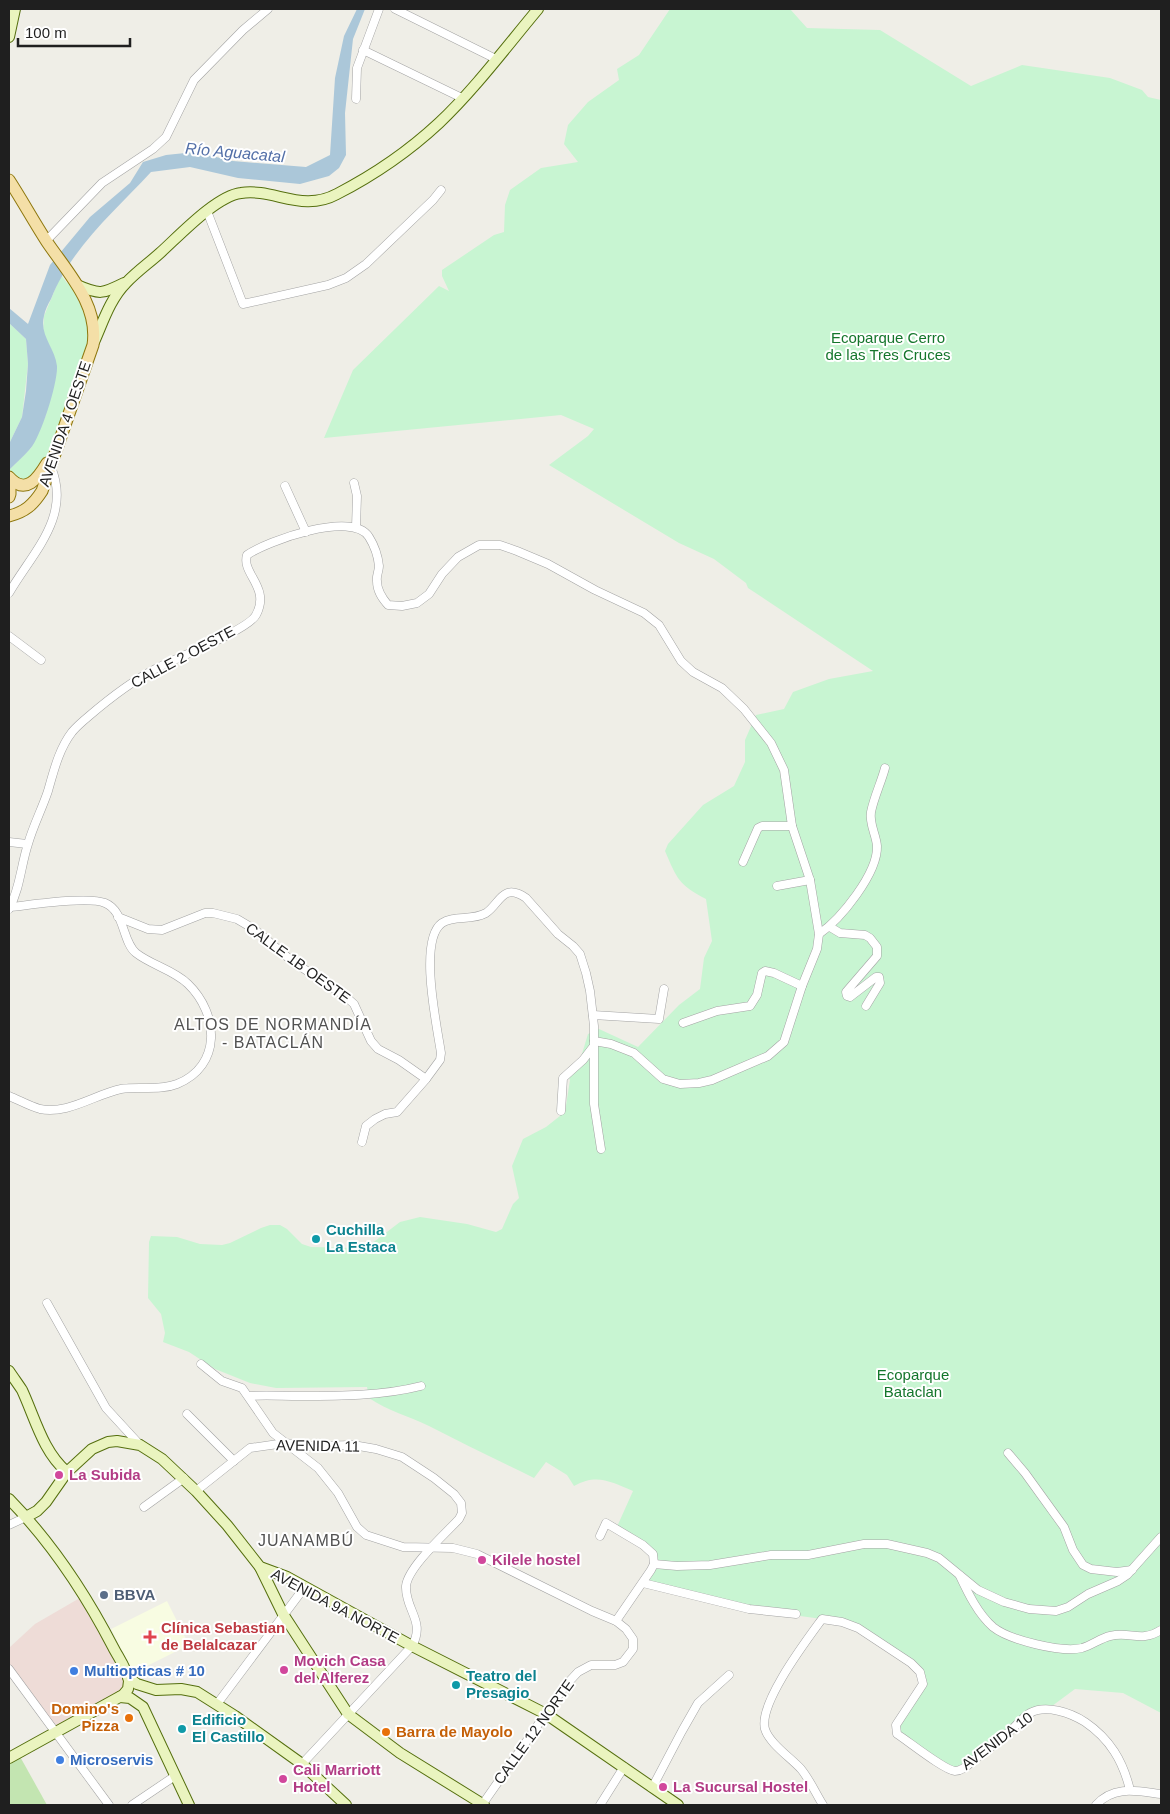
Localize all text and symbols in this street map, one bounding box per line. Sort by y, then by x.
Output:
scale bar [18,15,130,47]
text: 100 m [25,24,67,41]
water label: Río Aguacatal [184,140,286,165]
park label: Ecoparque Cerro de las Tres Cruces [825,329,951,363]
street label: AVENIDA 4 OESTE [35,359,94,489]
street label: CALLE 2 OESTE [128,622,238,691]
street label: CALLE 1B OESTE [243,919,354,1006]
district label: ALTOS DE NORMANDÍA - BATACLÁN [174,1015,372,1051]
place label: Cuchilla La Estaca [326,1221,397,1255]
marker: Cuchilla La Estaca [310,1233,322,1245]
park label: Ecoparque Bataclan [877,1366,949,1400]
street label: AVENIDA 11 [276,1436,360,1455]
place label: La Subida [69,1466,141,1483]
marker: La Subida [53,1469,65,1481]
district label: JUANAMBÚ [258,1531,354,1549]
place label: Kilele hostel [492,1551,580,1568]
marker: Kilele hostel [476,1554,488,1566]
street label: AVENIDA 9A NORTE [269,1565,402,1646]
place label: BBVA [114,1586,156,1603]
marker: BBVA [98,1589,110,1601]
place label: Clínica Sebastian de Belalcazar [161,1619,285,1653]
marker: Clínica Sebastian de Belalcazar [143,1630,157,1644]
place label: Movich Casa del Alferez [294,1652,386,1686]
place label: Multiopticas # 10 [84,1662,205,1679]
marker: Movich Casa del Alferez [278,1664,290,1676]
marker: Multiopticas # 10 [68,1665,80,1677]
place label: Teatro del Presagio [466,1667,537,1701]
street label: CALLE 12 NORTE [490,1676,577,1787]
marker: Teatro del Presagio [450,1679,462,1691]
place label: Domino's Pizza [51,1700,120,1734]
street label: AVENIDA 10 [958,1708,1036,1773]
place label: Edificio El Castillo [192,1711,265,1745]
marker: Domino's Pizza [123,1712,135,1724]
marker: Edificio El Castillo [176,1723,188,1735]
place label: Barra de Mayolo [396,1723,513,1740]
marker: Barra de Mayolo [380,1726,392,1738]
place label: Microservis [70,1751,153,1768]
marker: Microservis [54,1754,66,1766]
place label: Cali Marriott Hotel [293,1761,381,1795]
marker: Cali Marriott Hotel [277,1773,289,1785]
place label: La Sucursal Hostel [673,1778,808,1795]
marker: La Sucursal Hostel [657,1781,669,1793]

